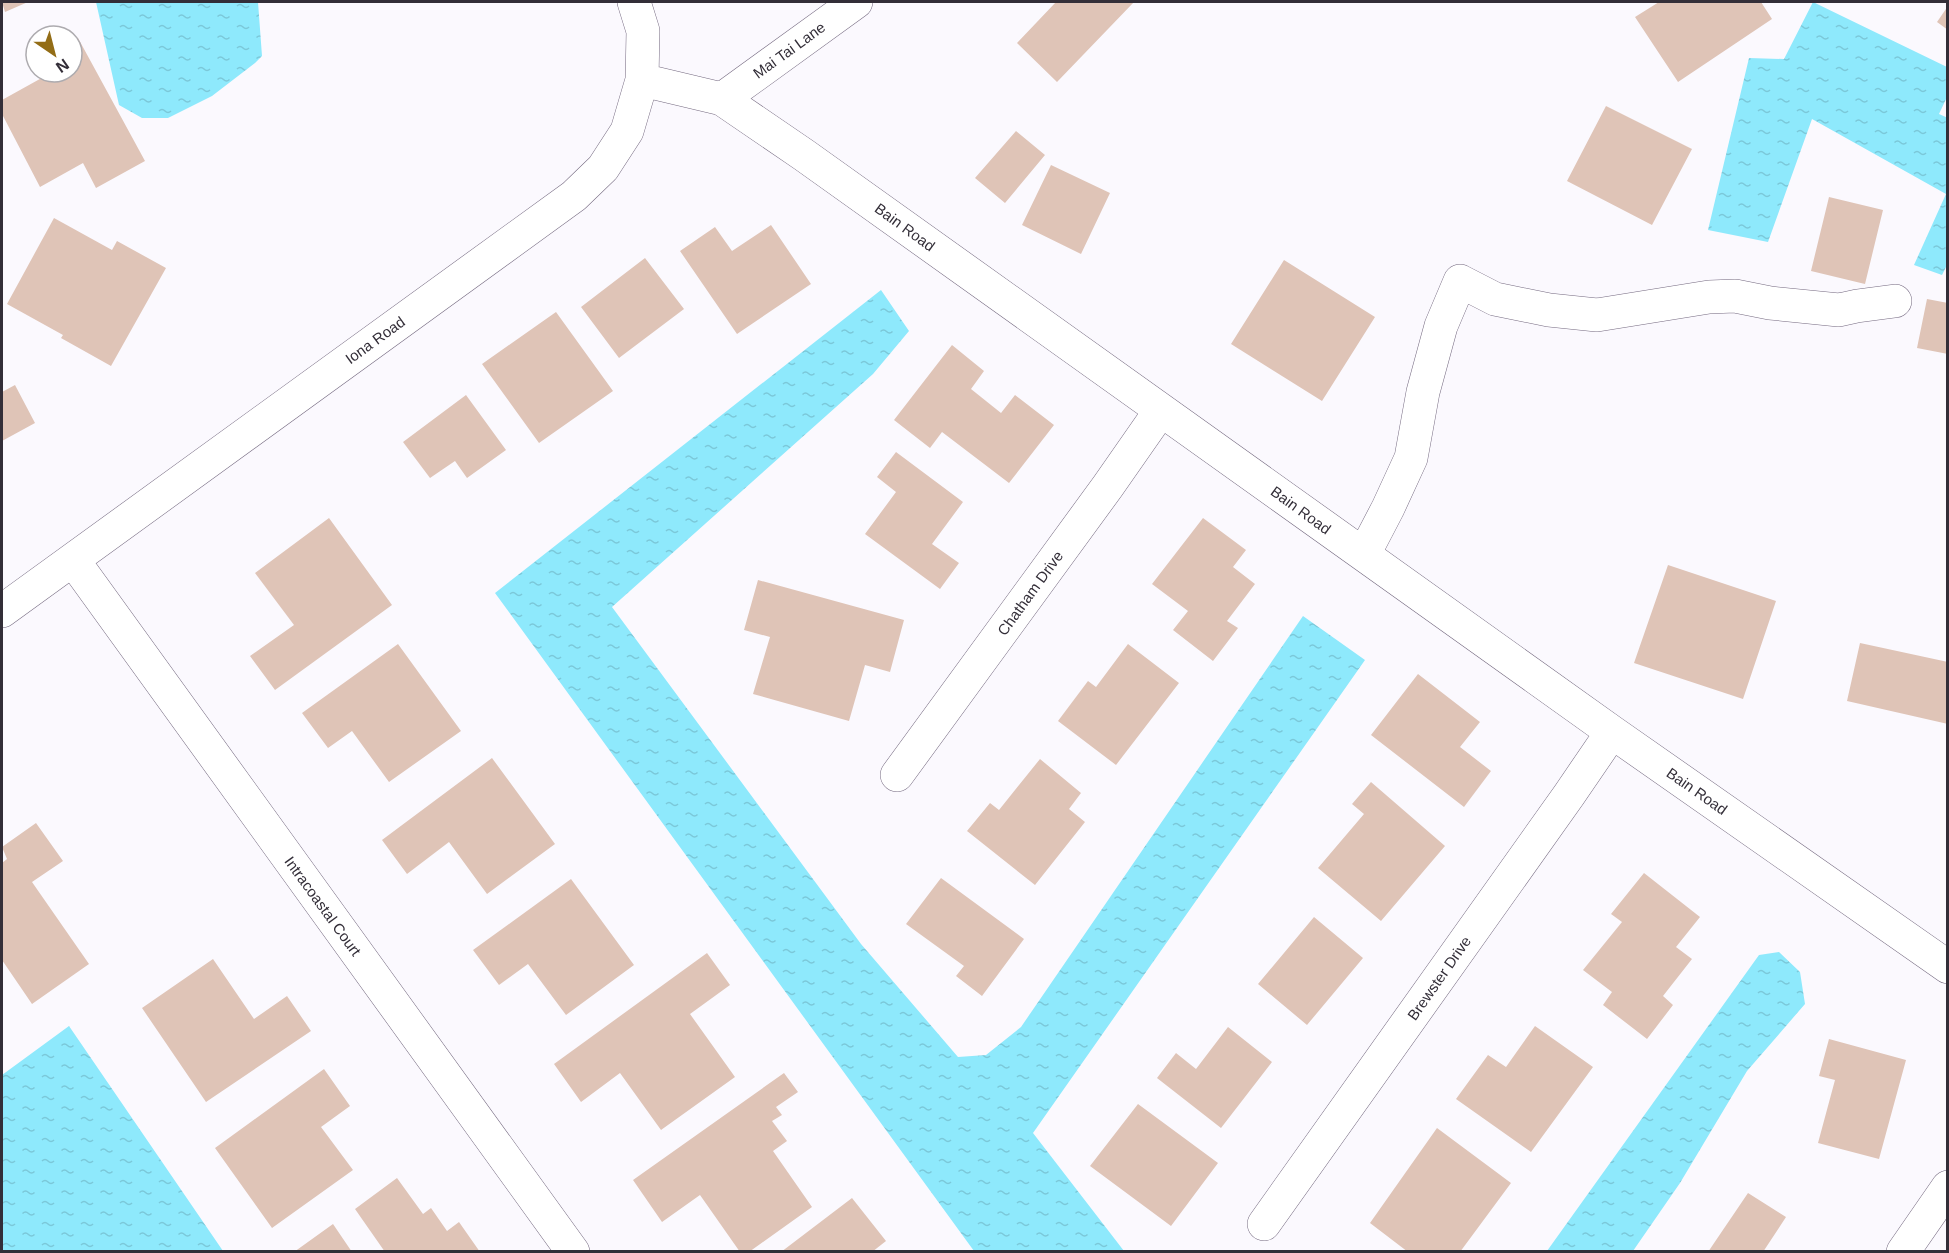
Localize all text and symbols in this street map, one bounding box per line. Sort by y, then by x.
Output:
street label: Mai Tai Lane [750,18,828,82]
north arrow [24,24,84,84]
text: N [53,56,72,76]
street label: Bain Road [872,200,938,254]
street label: Iona Road [342,313,408,367]
street label: Bain Road [1268,483,1334,537]
street label: Chatham Drive [994,548,1066,638]
street label: Bain Road [1663,764,1731,818]
street label: Intracoastal Court [281,853,365,960]
street label: Brewster Drive [1404,933,1474,1023]

